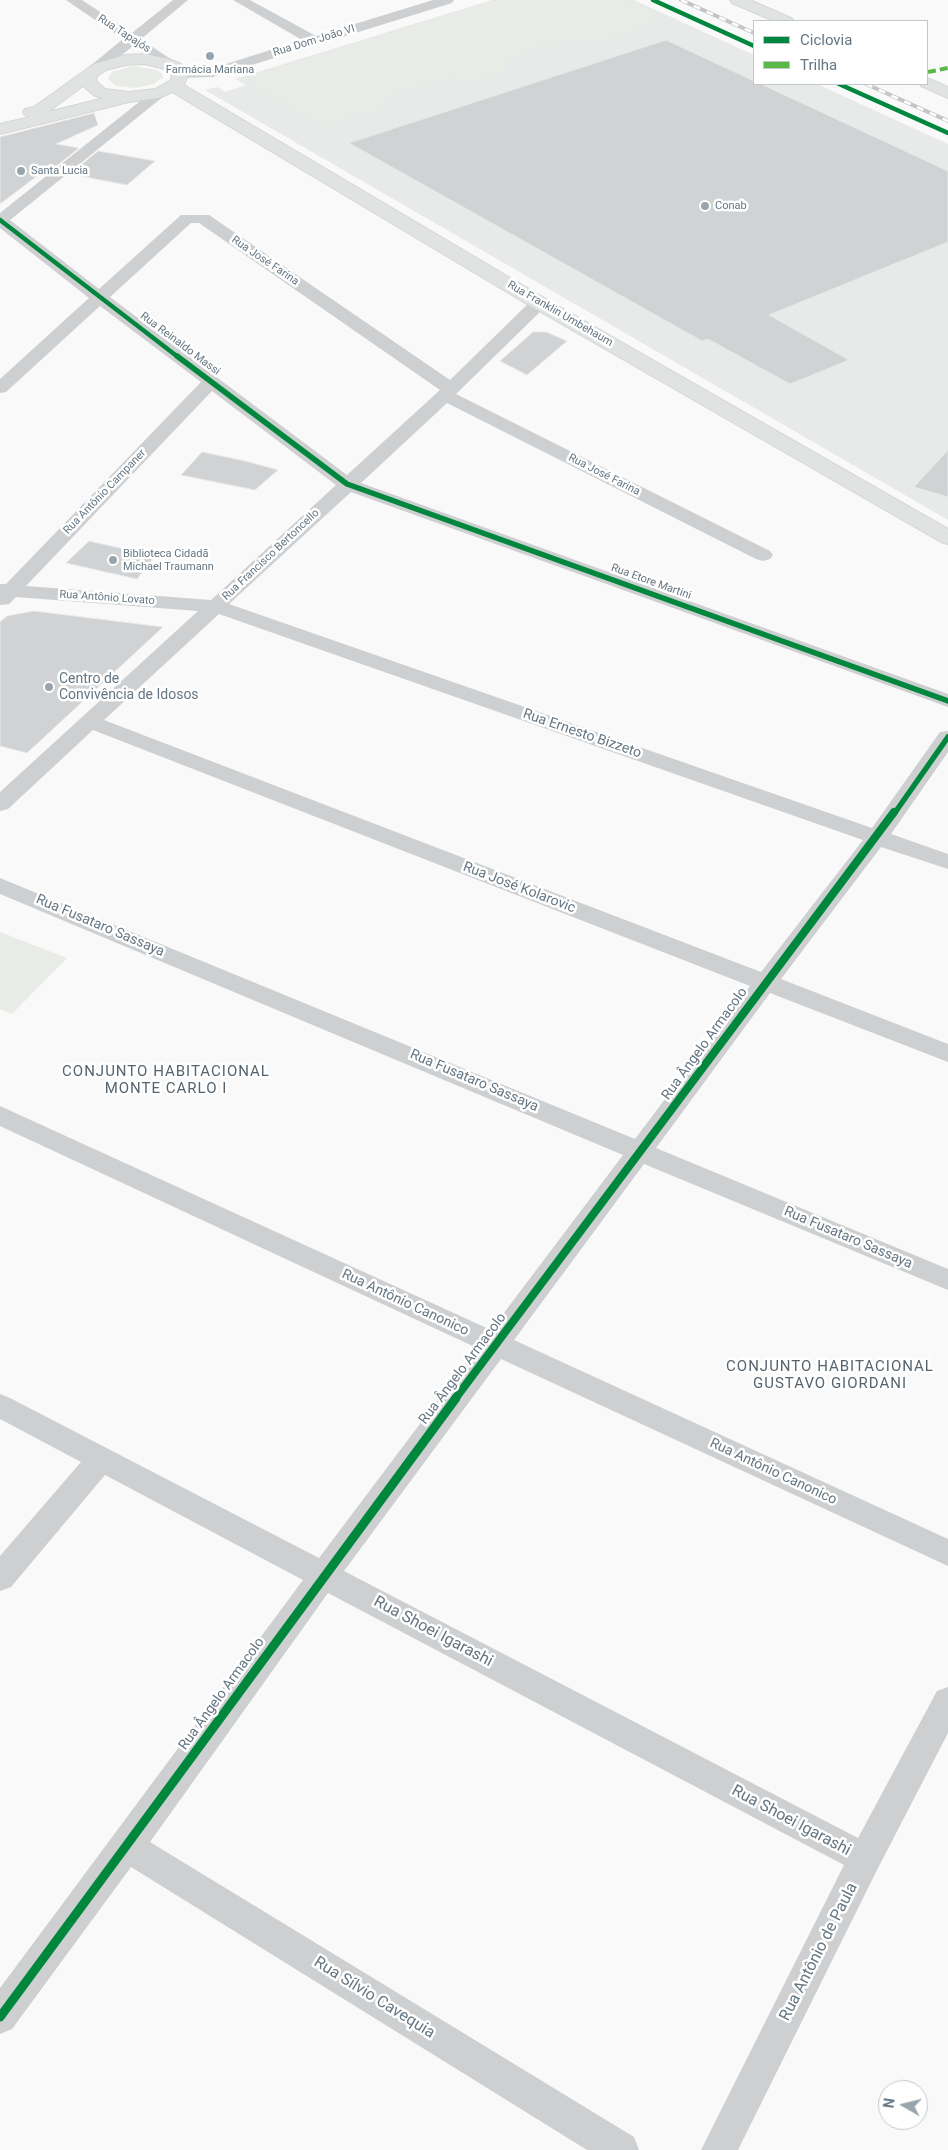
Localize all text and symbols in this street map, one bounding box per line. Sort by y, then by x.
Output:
street label: Rua Tapajós [95,12,153,56]
legend [753,20,928,85]
street label: Rua Dom João VI [272,22,356,60]
text: Ciclovia [800,31,852,49]
marker: Farmácia Mariana [204,50,216,62]
text: Trilha [800,56,837,74]
place label: Farmácia Mariana [166,63,254,77]
place label: Santa Lucia [31,164,88,178]
marker: Santa Lucia [15,165,27,177]
place label: Conab [715,199,747,213]
marker: Conab [699,200,711,212]
street label: Rua José Farina [229,234,301,288]
street label: Rua Franklin Umbehaum [505,278,615,350]
street label: Rua Reinaldo Massi [138,310,222,378]
street label: Rua Antônio Campaner [61,447,149,537]
street label: Rua José Farina [566,451,642,499]
street label: Rua Francisco Bertoncello [220,507,322,603]
place label: Biblioteca Cidadã Michael Traumann [123,547,214,573]
marker: Biblioteca Cidadã Michael Traumann [107,554,119,566]
street label: Rua Etore Martini [609,561,693,603]
street label: Rua Antônio Lovato [59,588,155,608]
place label: Centro de Convivência de Idosos [59,671,199,704]
marker: Centro de Convivência de Idosos [43,681,55,693]
street label: Rua Ernesto Bizzeto [521,706,643,762]
street label: Rua José Kolarovic [461,859,577,917]
street label: Rua Fusataro Sassaya [33,891,167,961]
street label: Rua Ângelo Armacolo [659,984,751,1104]
street label: Rua Fusataro Sassaya [407,1046,541,1116]
district label: CONJUNTO HABITACIONAL MONTE CARLO I [59,1063,273,1098]
street label: Rua Fusataro Sassaya [781,1203,915,1273]
street label: Rua Antônio Canonico [339,1266,471,1340]
street label: Rua Ângelo Armacolo [416,1310,510,1428]
district label: CONJUNTO HABITACIONAL GUSTAVO GIORDANI [723,1358,937,1393]
street label: Rua Antônio Canonico [707,1435,839,1509]
street label: Rua Shoei Igarashi [370,1593,496,1671]
street label: Rua Ângelo Armacolo [176,1634,268,1754]
street label: Rua Shoei Igarashi [728,1782,854,1860]
street label: Rua Antônio de Paula [776,1880,862,2024]
street label: Rua Sílvio Cavequia [310,1953,438,2043]
north arrow [878,2080,928,2130]
text: N [881,2097,898,2109]

